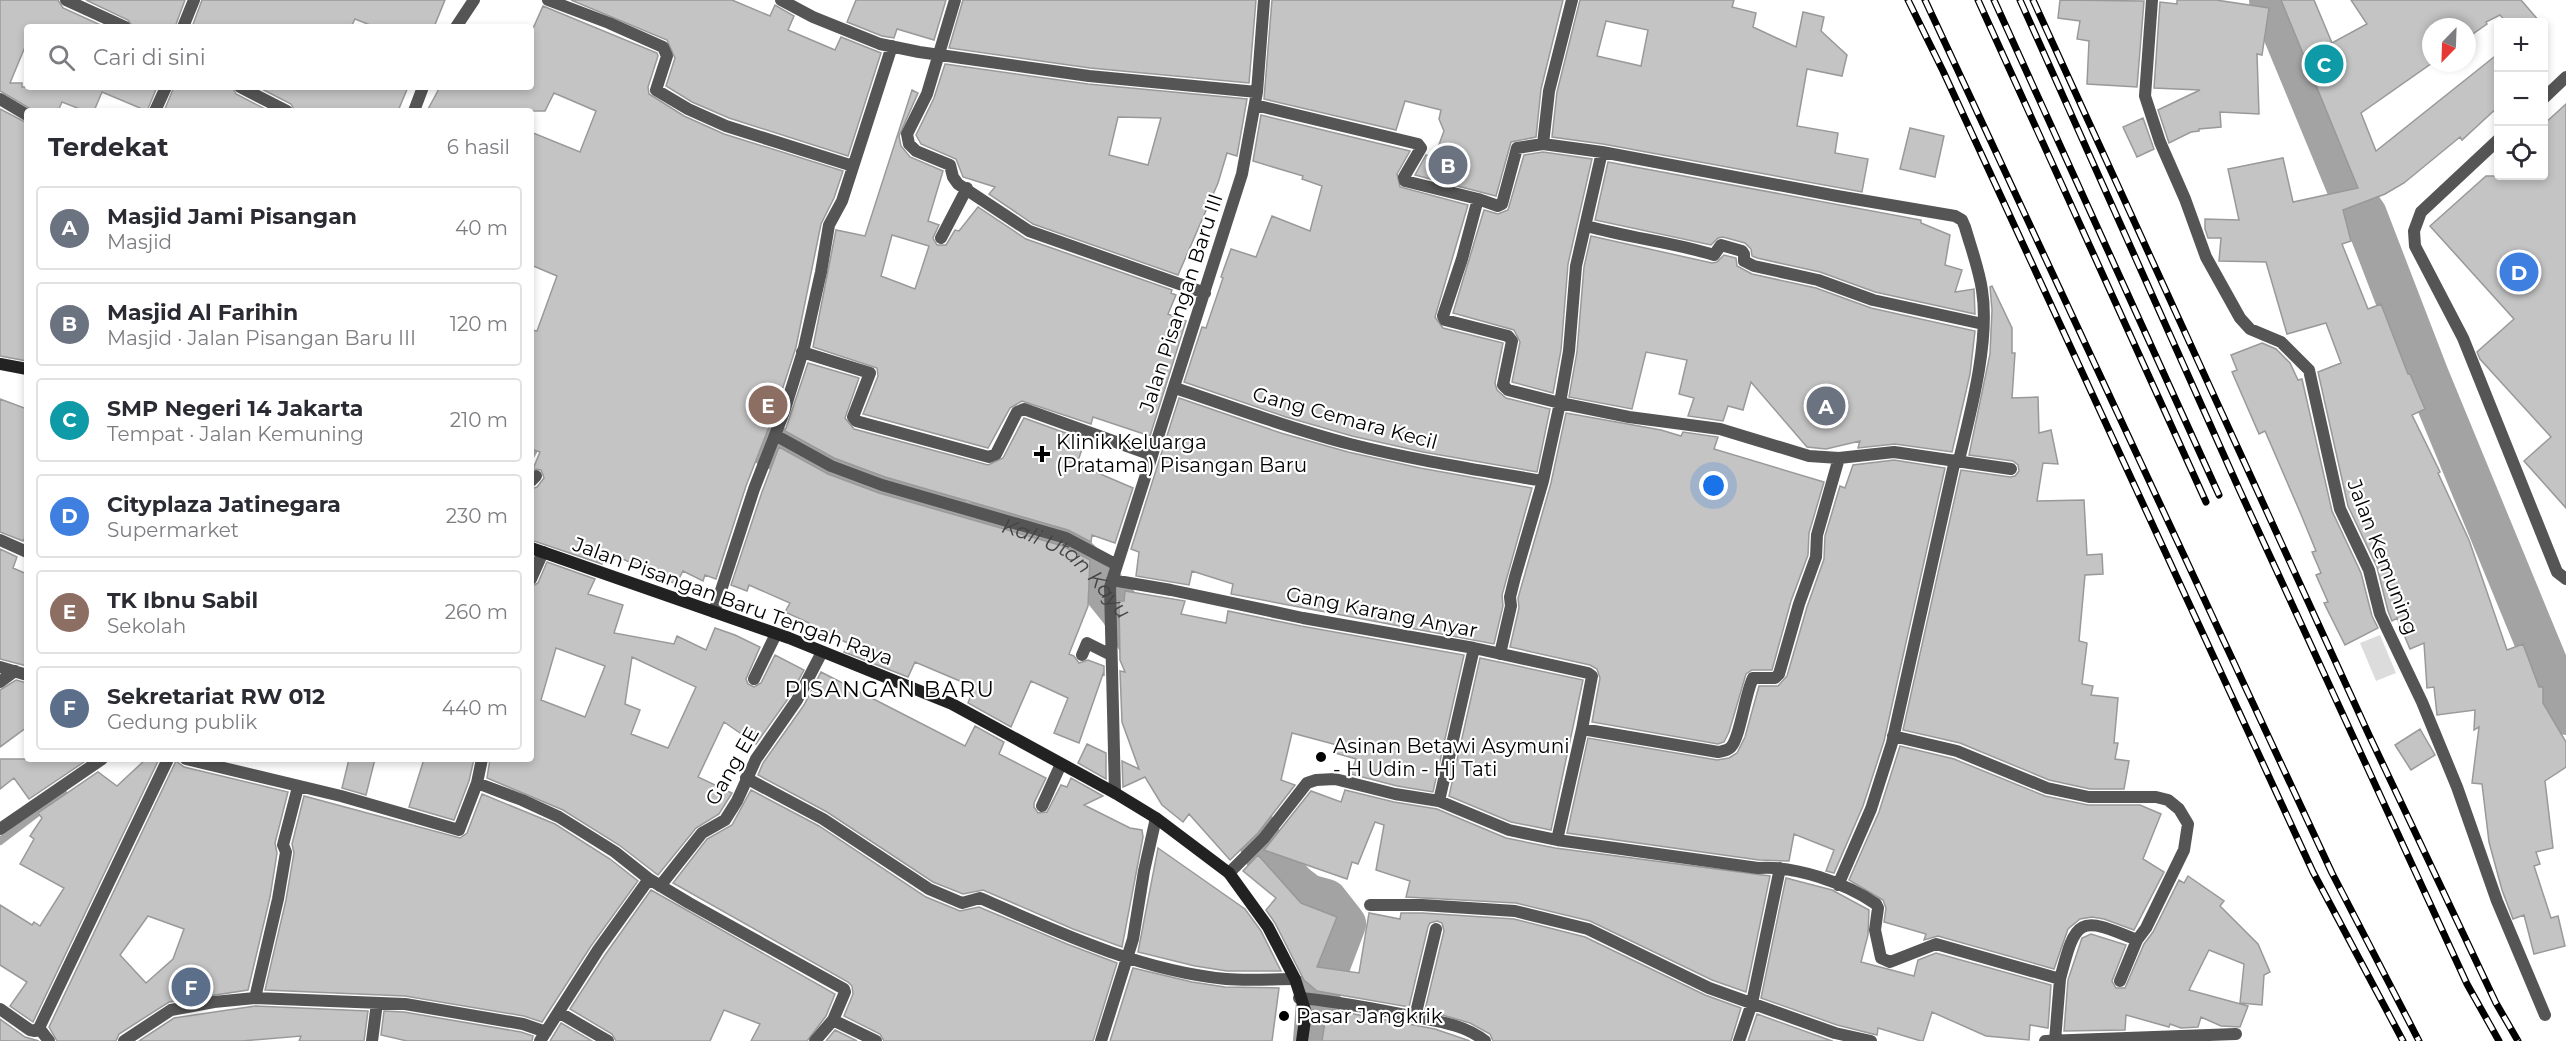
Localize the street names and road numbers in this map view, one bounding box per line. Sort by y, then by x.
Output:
street label: Jalan Pisangan Baru III [1134,191,1228,416]
street label: Gang Cemara Kecil [1250,382,1440,454]
street label: Jalan Kemuning [2342,475,2424,638]
street label: Jalan Pisangan Baru Tengah Raya [569,531,896,670]
street label: Gang Karang Anyar [1284,582,1480,642]
street label: Gang EE [700,723,764,809]

